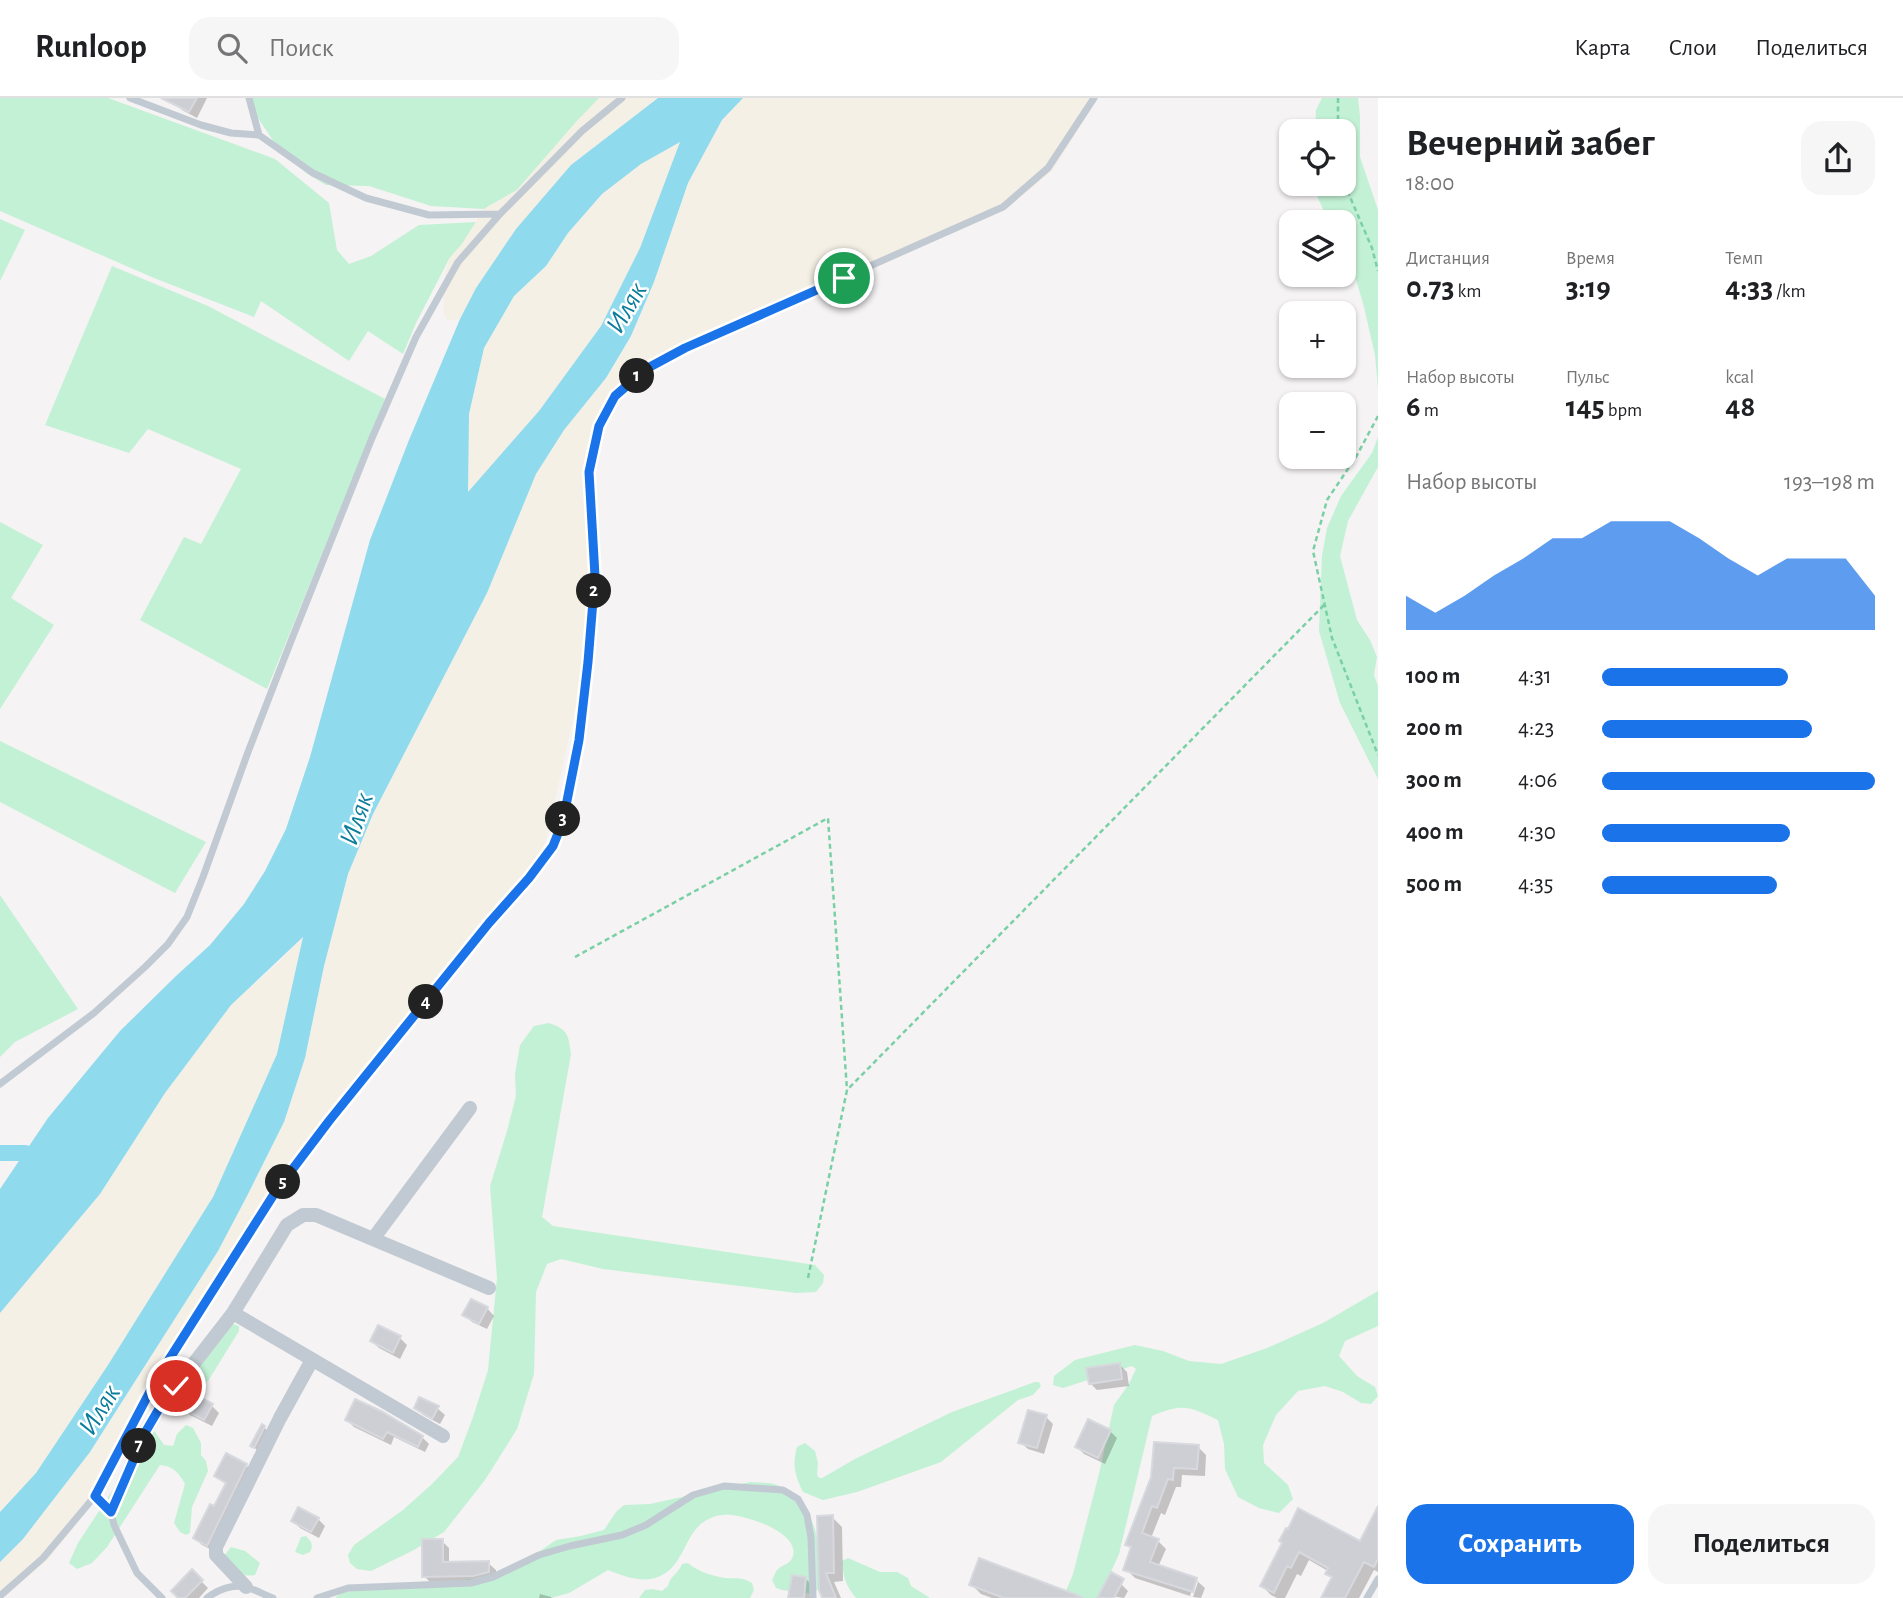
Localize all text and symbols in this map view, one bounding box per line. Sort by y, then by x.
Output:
search box [189,17,679,80]
icon: search [213,29,251,67]
text: Runloop [35,31,147,64]
text: Поиск [269,35,334,61]
text: Карта [1574,36,1630,60]
text: Слои [1668,36,1717,60]
text: Поделиться [1755,36,1868,60]
map controls [1279,119,1356,469]
button: locate [1279,119,1356,196]
button: share [1801,121,1875,195]
text: Вечерний забег [1406,125,1655,163]
text: 18:00 [1406,172,1454,195]
button: layers [1279,210,1356,287]
pin [814,248,874,308]
text: Дистанция [1406,249,1490,268]
text: Время [1566,249,1615,268]
text: Темп [1725,249,1763,268]
icon: arrive [825,259,863,297]
text: 0.73 [1406,273,1454,303]
text: 3:19 [1566,273,1611,303]
text: 4:33 [1725,273,1773,303]
water label: Иляк [602,278,653,338]
text: km [1454,282,1481,301]
text: /km [1773,282,1806,301]
button: + [1279,301,1356,378]
pin: 1 [620,358,654,394]
text: 1 [633,366,640,385]
text: Набор высоты [1406,368,1515,387]
text: Пульс [1566,368,1610,387]
text: kcal [1725,368,1754,387]
button: − [1279,392,1356,469]
text: 6 [1406,392,1421,422]
text: 145 [1566,392,1605,422]
text: 48 [1725,392,1755,422]
text: m [1421,401,1439,420]
text: bpm [1605,401,1642,420]
text: Набор высоты [1406,471,1538,494]
text: 193–198 m [1784,471,1875,494]
pin: 2 [576,574,612,608]
text: 2 [589,581,598,600]
text: 100 m [1406,665,1460,688]
text: 4:31 [1518,665,1552,688]
text: 200 m [1406,717,1463,740]
text: 4:23 [1518,717,1554,740]
text: 300 m [1406,769,1462,792]
text: 4:06 [1518,769,1557,792]
water label: Иляк [335,789,379,849]
pin: 3 [546,802,580,836]
text: 3 [558,809,567,828]
text: 400 m [1406,821,1464,844]
text: 4:30 [1518,821,1556,844]
text: 500 m [1406,873,1462,896]
text: 4:35 [1518,873,1553,896]
pin: 4 [408,984,444,1020]
text: 4 [421,992,430,1011]
pin: 5 [266,1164,300,1200]
text: 5 [278,1172,287,1191]
pin [146,1356,206,1416]
icon: check [157,1367,195,1405]
water label: Иляк [74,1380,126,1440]
pin: 7 [122,1428,156,1464]
text: 7 [134,1436,143,1455]
button: Сохранить [1406,1504,1634,1584]
button: Поделиться [1648,1504,1875,1584]

